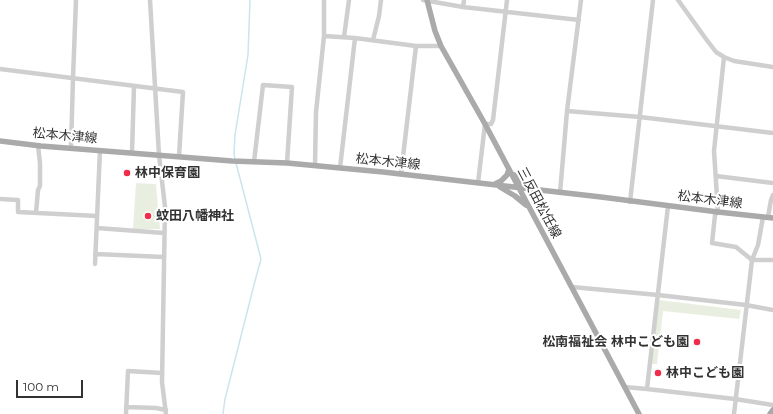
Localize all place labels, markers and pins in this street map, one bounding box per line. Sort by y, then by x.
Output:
place label: 林中保育園 [135,165,200,181]
marker: 林中保育園 [122,168,132,178]
place label: 蚊田八幡神社 [156,208,234,224]
marker: 蚊田八幡神社 [143,211,153,221]
place label: 松南福祉会 林中こども園 [542,334,689,350]
marker: 松南福祉会 林中こども園 [692,337,702,347]
place label: 林中こども園 [666,365,744,381]
marker: 林中こども園 [653,368,663,378]

